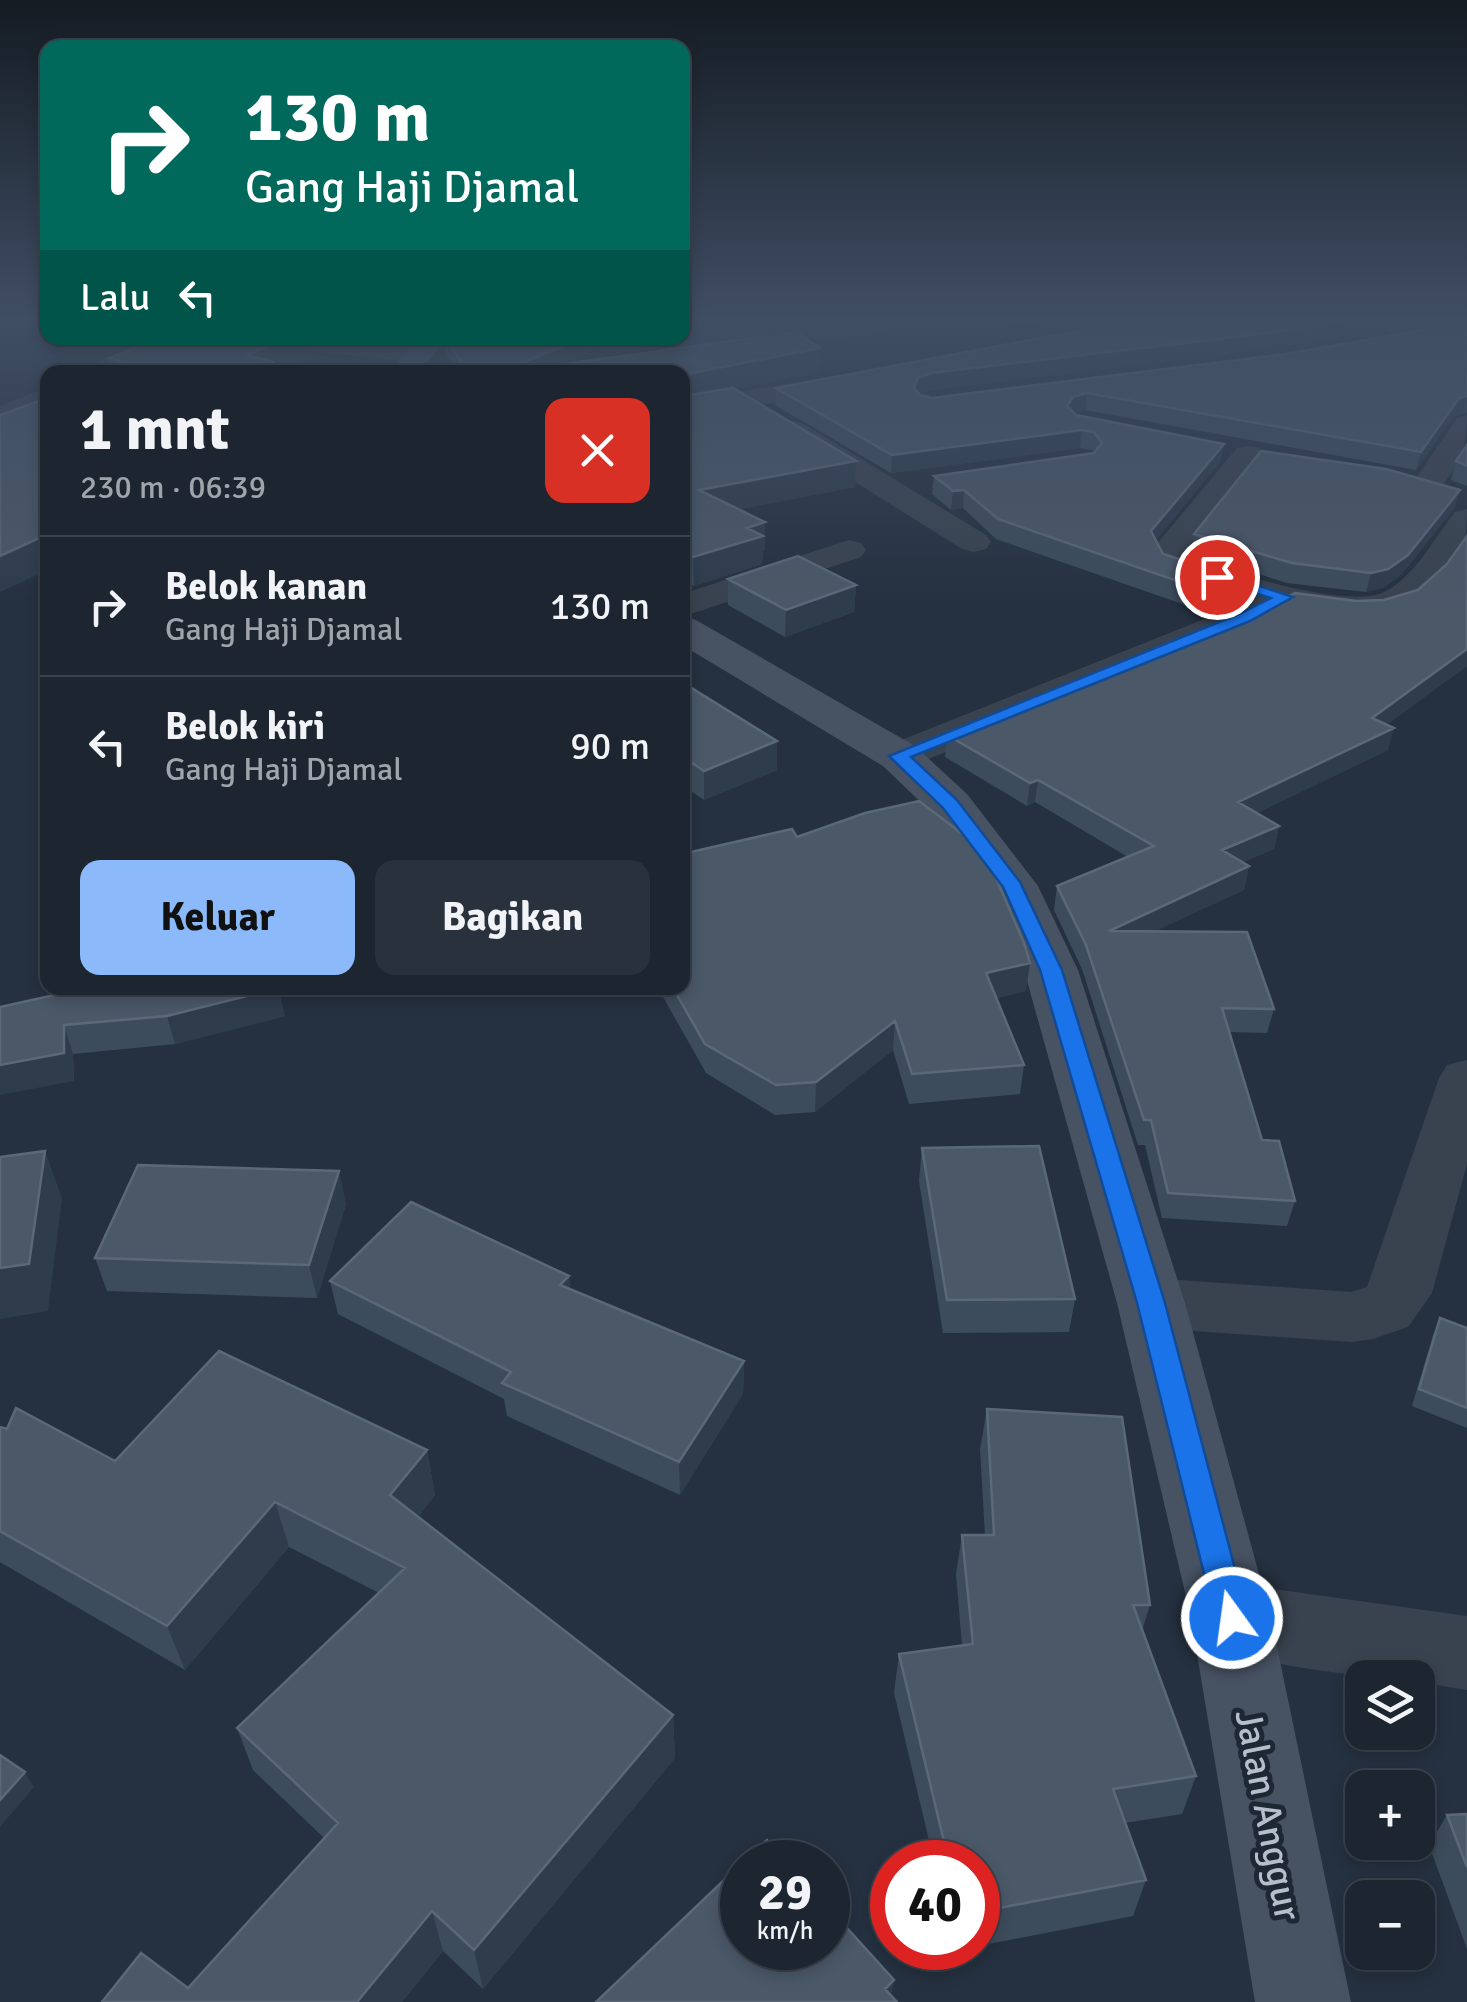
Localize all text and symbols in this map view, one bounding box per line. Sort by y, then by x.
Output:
text: 130 m [245,74,430,160]
icon: right [80,80,210,210]
text: Gang Haji Djamal [245,160,579,215]
icon: left [170,270,225,325]
text: Lalu [80,274,150,321]
text: 1 mnt [80,393,229,467]
button: close [545,398,650,503]
text: 230 m · 06:39 [80,468,266,507]
pin [1175,535,1260,620]
icon: arrive [1190,550,1245,605]
text: Belok kanan [165,563,367,610]
icon: right [80,579,135,634]
text: 130 m [550,583,650,630]
text: Gang Haji Djamal [165,610,403,649]
text: Belok kiri [165,703,325,750]
icon: left [80,719,135,774]
text: 90 m [570,723,650,770]
text: Gang Haji Djamal [165,750,403,789]
button: Keluar [80,860,355,975]
button: Bagikan [375,860,650,975]
position arrow [1180,1566,1284,1670]
map controls [1345,1660,1435,1970]
button: layers [1345,1660,1435,1750]
street label: Jalan Anggur [1225,1706,1311,1924]
button: + [1345,1770,1435,1860]
speed limit sign: 40 [870,1840,1000,1970]
text: 29 [758,1862,812,1924]
button: − [1345,1880,1435,1970]
text: km/h [757,1915,813,1946]

